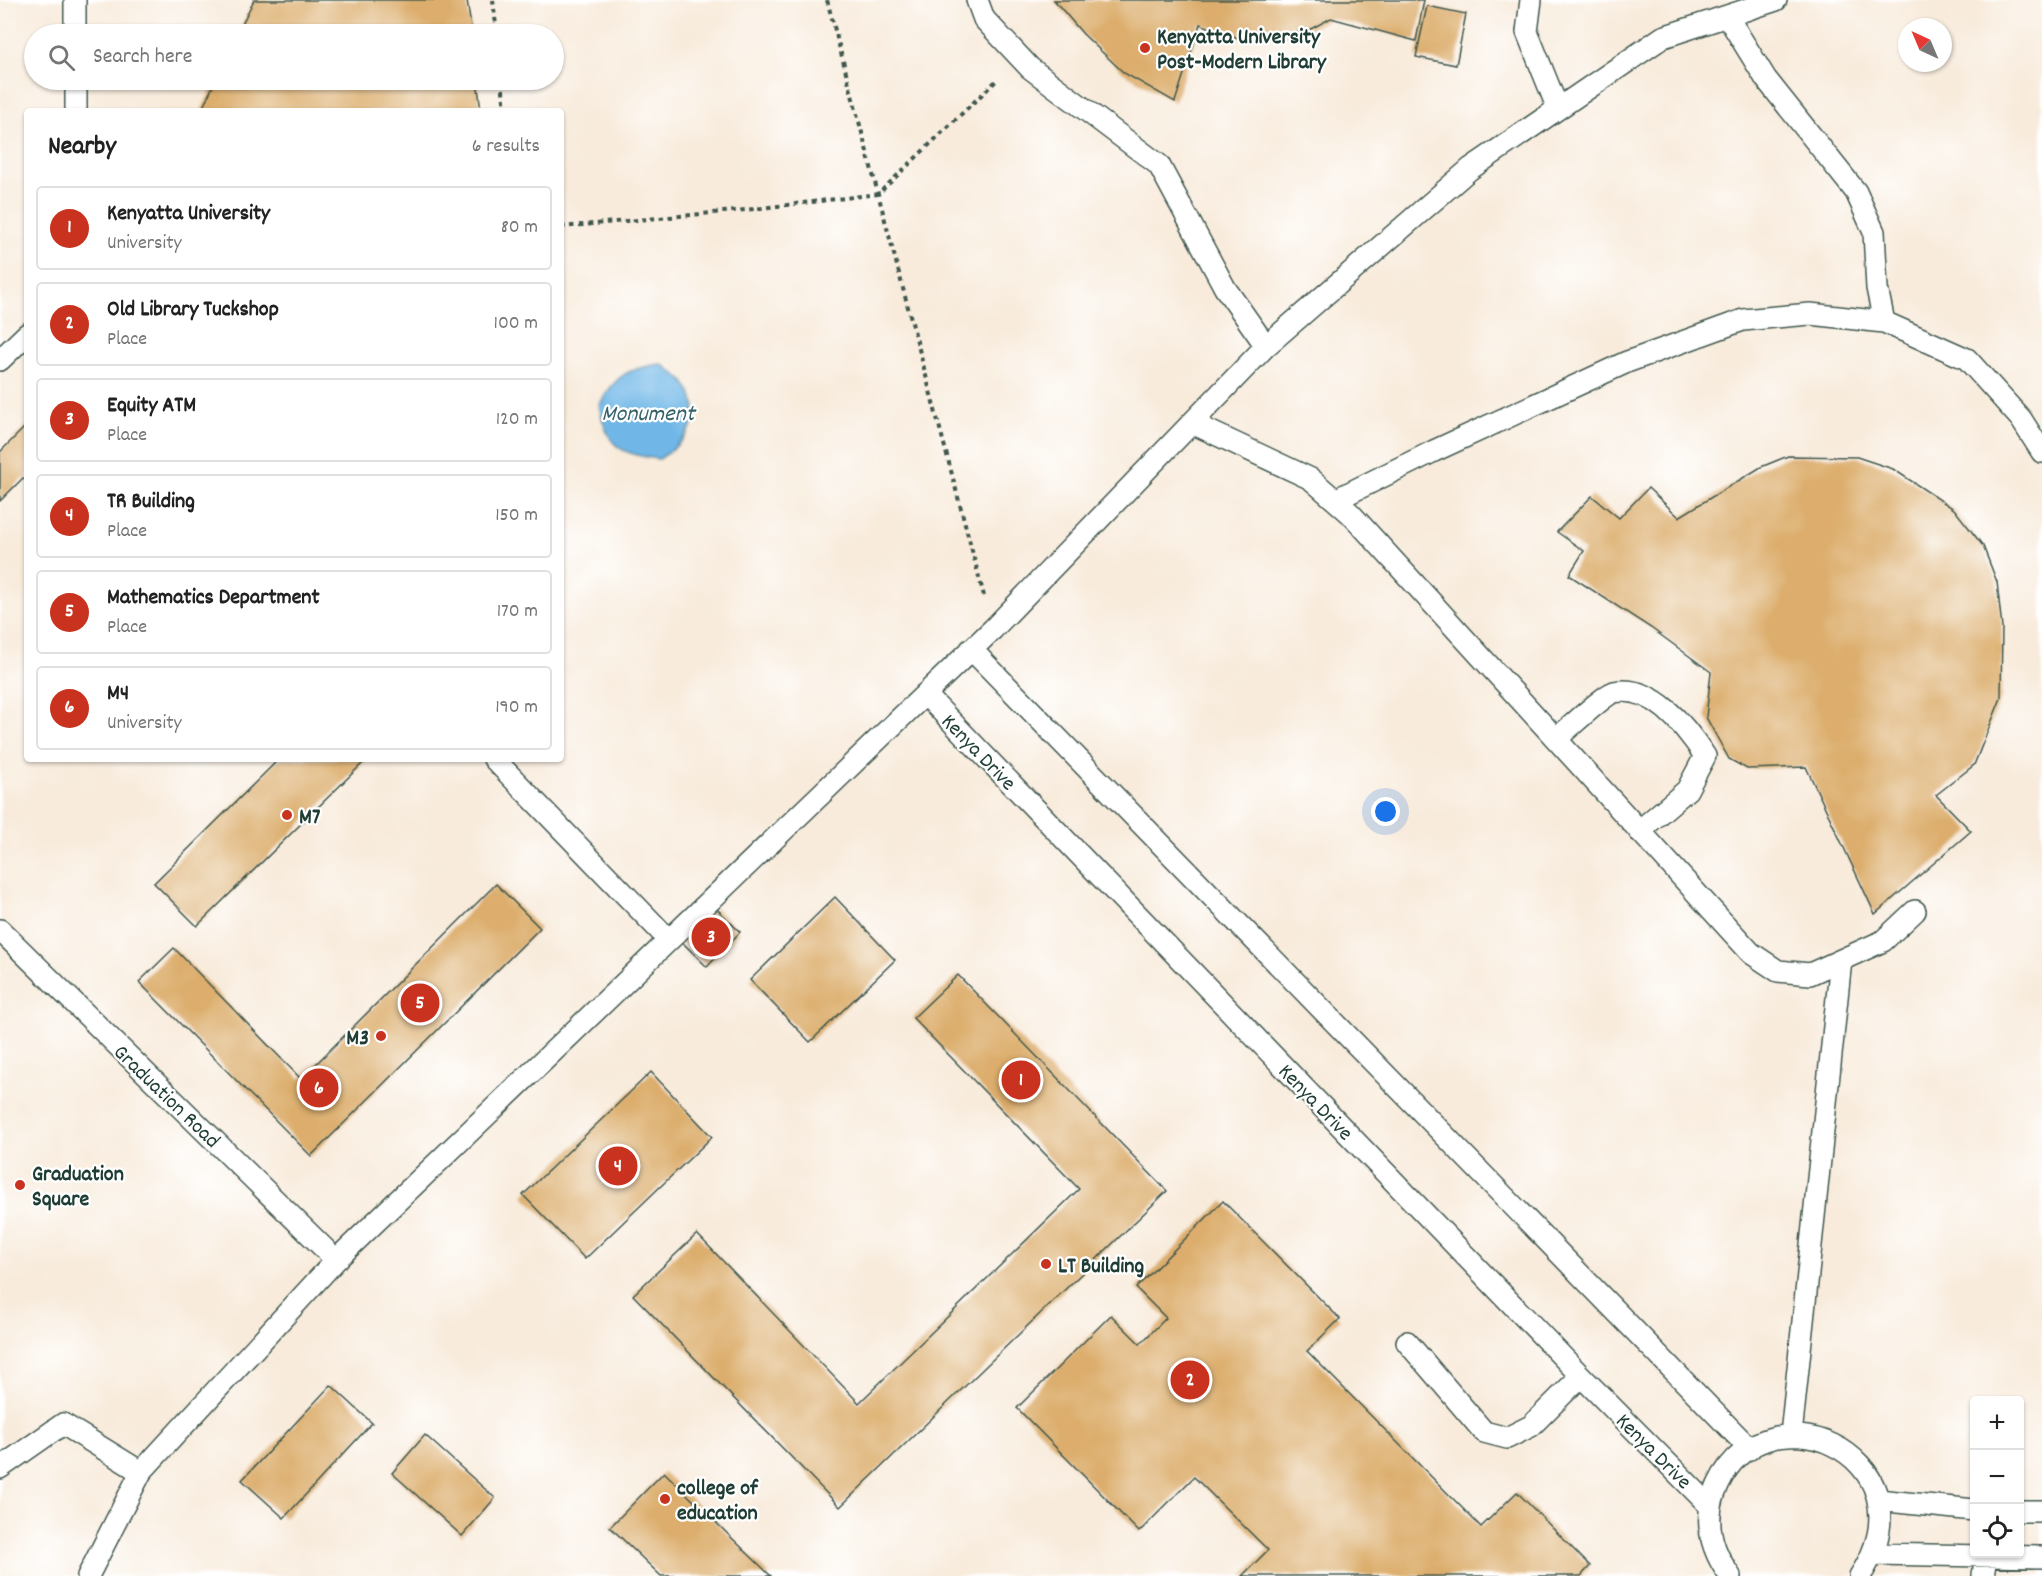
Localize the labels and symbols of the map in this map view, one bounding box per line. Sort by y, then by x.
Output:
north arrow [1898,18,1952,72]
place label: Kenyatta University Post-Modern Library [1157,23,1327,79]
marker: Kenyatta University Post-Modern Library [1138,41,1152,55]
water label: Monument [601,398,697,432]
street label: Kenya Drive [933,708,1022,799]
your location [1371,797,1400,826]
place label: M7 [299,803,321,834]
marker: M7 [280,808,294,822]
pin: 3 [692,914,730,960]
pin: 5 [400,980,440,1026]
place label: M3 [346,1024,369,1055]
marker: M3 [374,1029,388,1043]
street label: Graduation Road [105,1038,226,1157]
pin: 1 [1002,1058,1040,1102]
street label: Kenya Drive [1270,1058,1359,1149]
pin: 6 [300,1066,338,1110]
pin: 4 [598,1144,638,1188]
place label: Graduation Square [32,1160,124,1216]
marker: Graduation Square [13,1178,27,1192]
place label: LT Building [1058,1252,1145,1283]
marker: LT Building [1039,1257,1053,1271]
pin: 2 [1170,1358,1210,1402]
street label: Kenya Drive [1607,1407,1698,1498]
place label: college of education [677,1474,759,1530]
marker: college of education [658,1492,672,1506]

